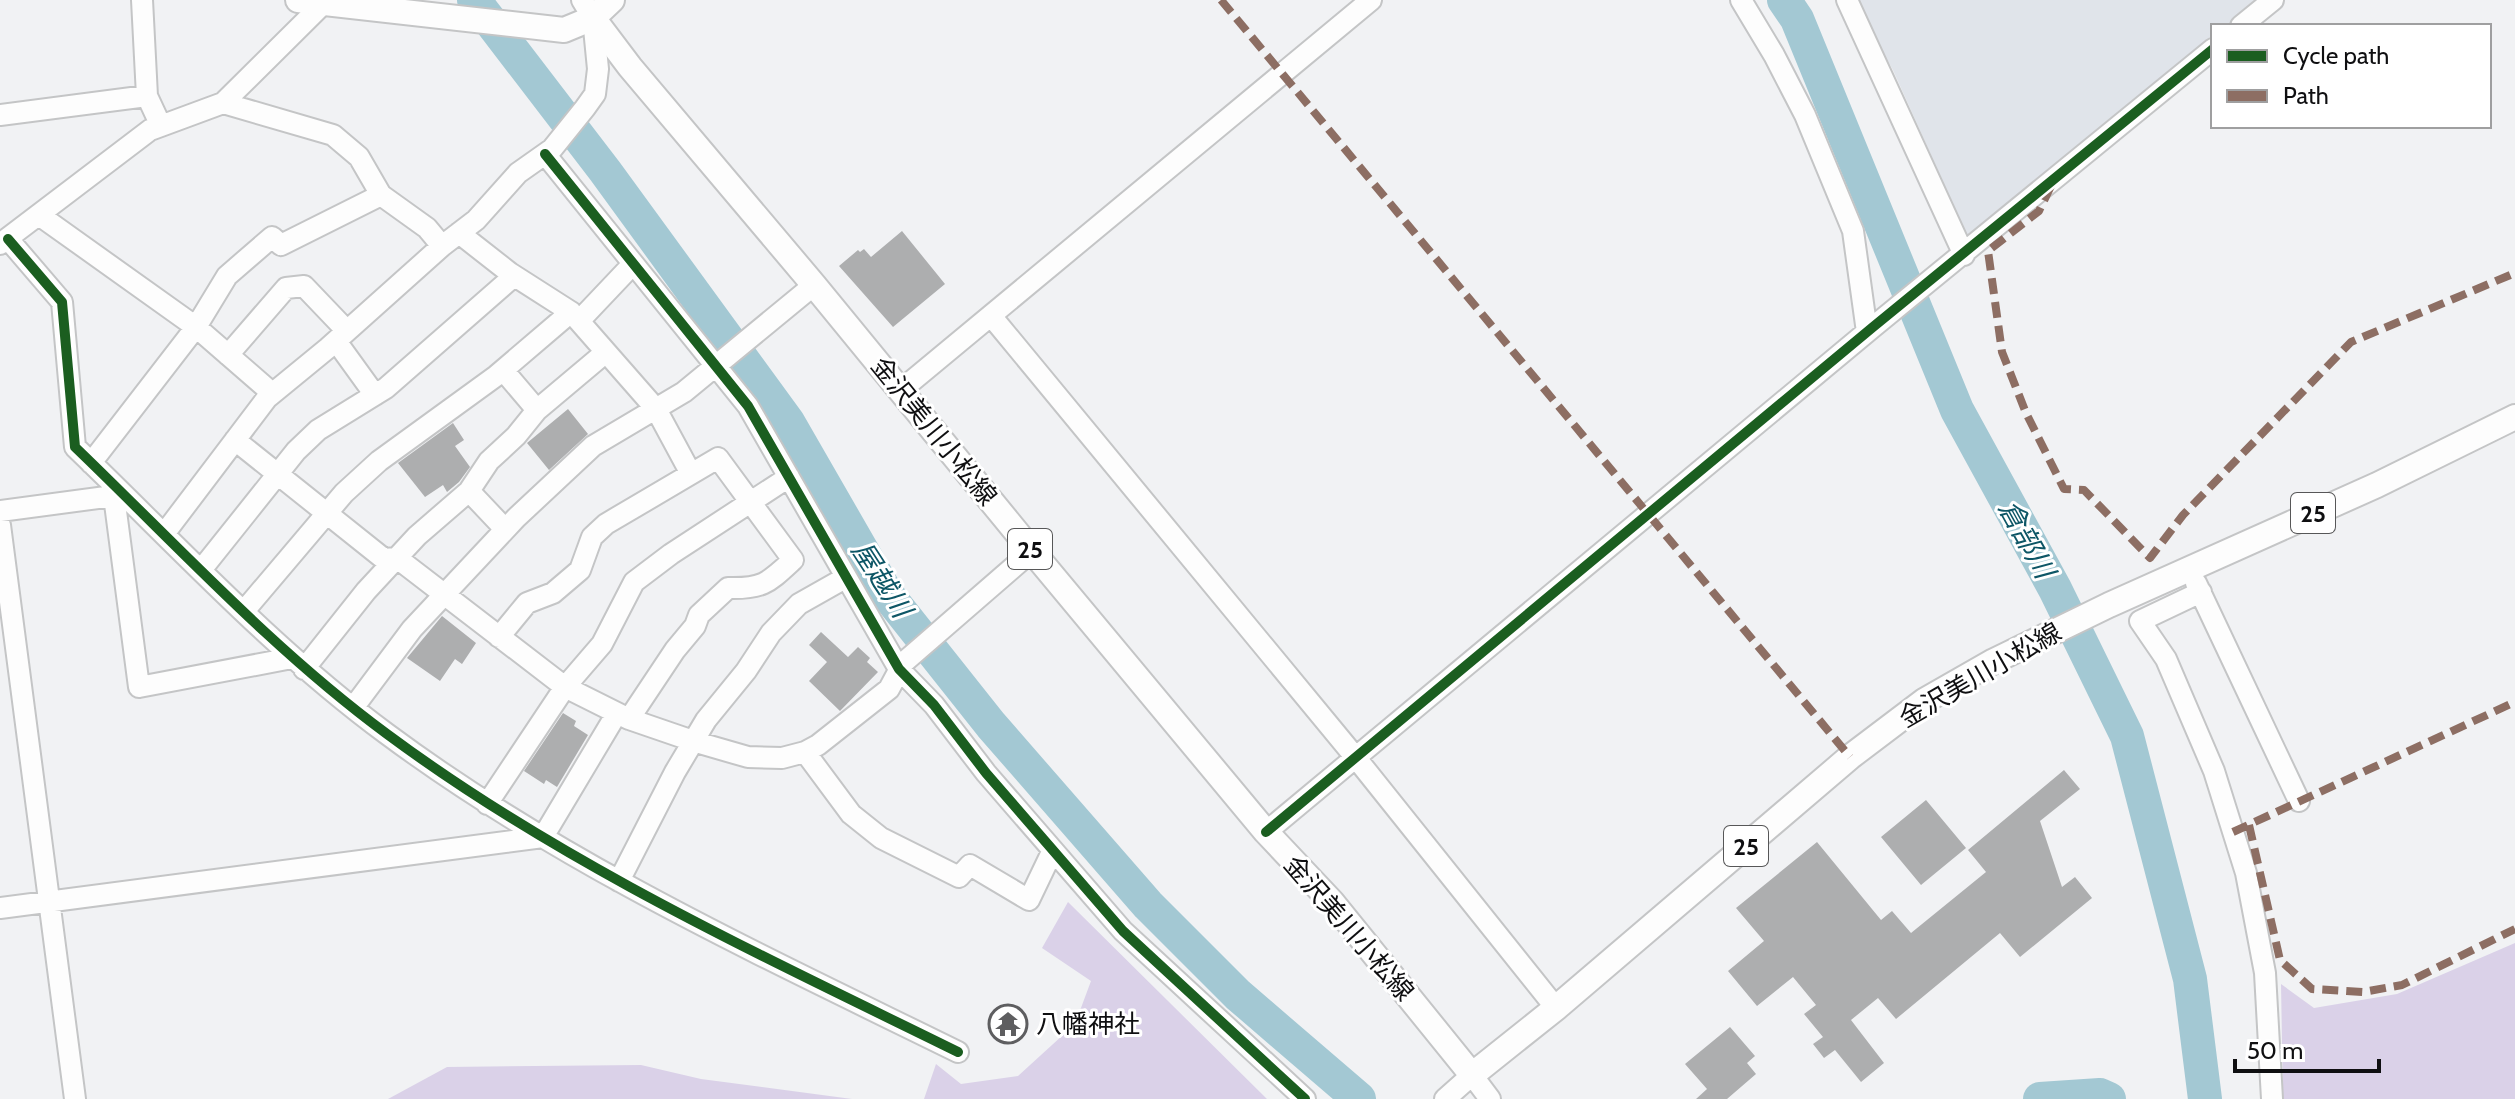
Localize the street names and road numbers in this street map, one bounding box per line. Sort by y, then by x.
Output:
street label: 金沢美川小松線 [864,350,1004,512]
road number: 25 [2291,493,2335,533]
road number: 25 [1008,529,1052,569]
street label: 金沢美川小松線 [1893,616,2067,734]
road number: 25 [1724,826,1768,866]
street label: 金沢美川小松線 [1277,849,1421,1007]

